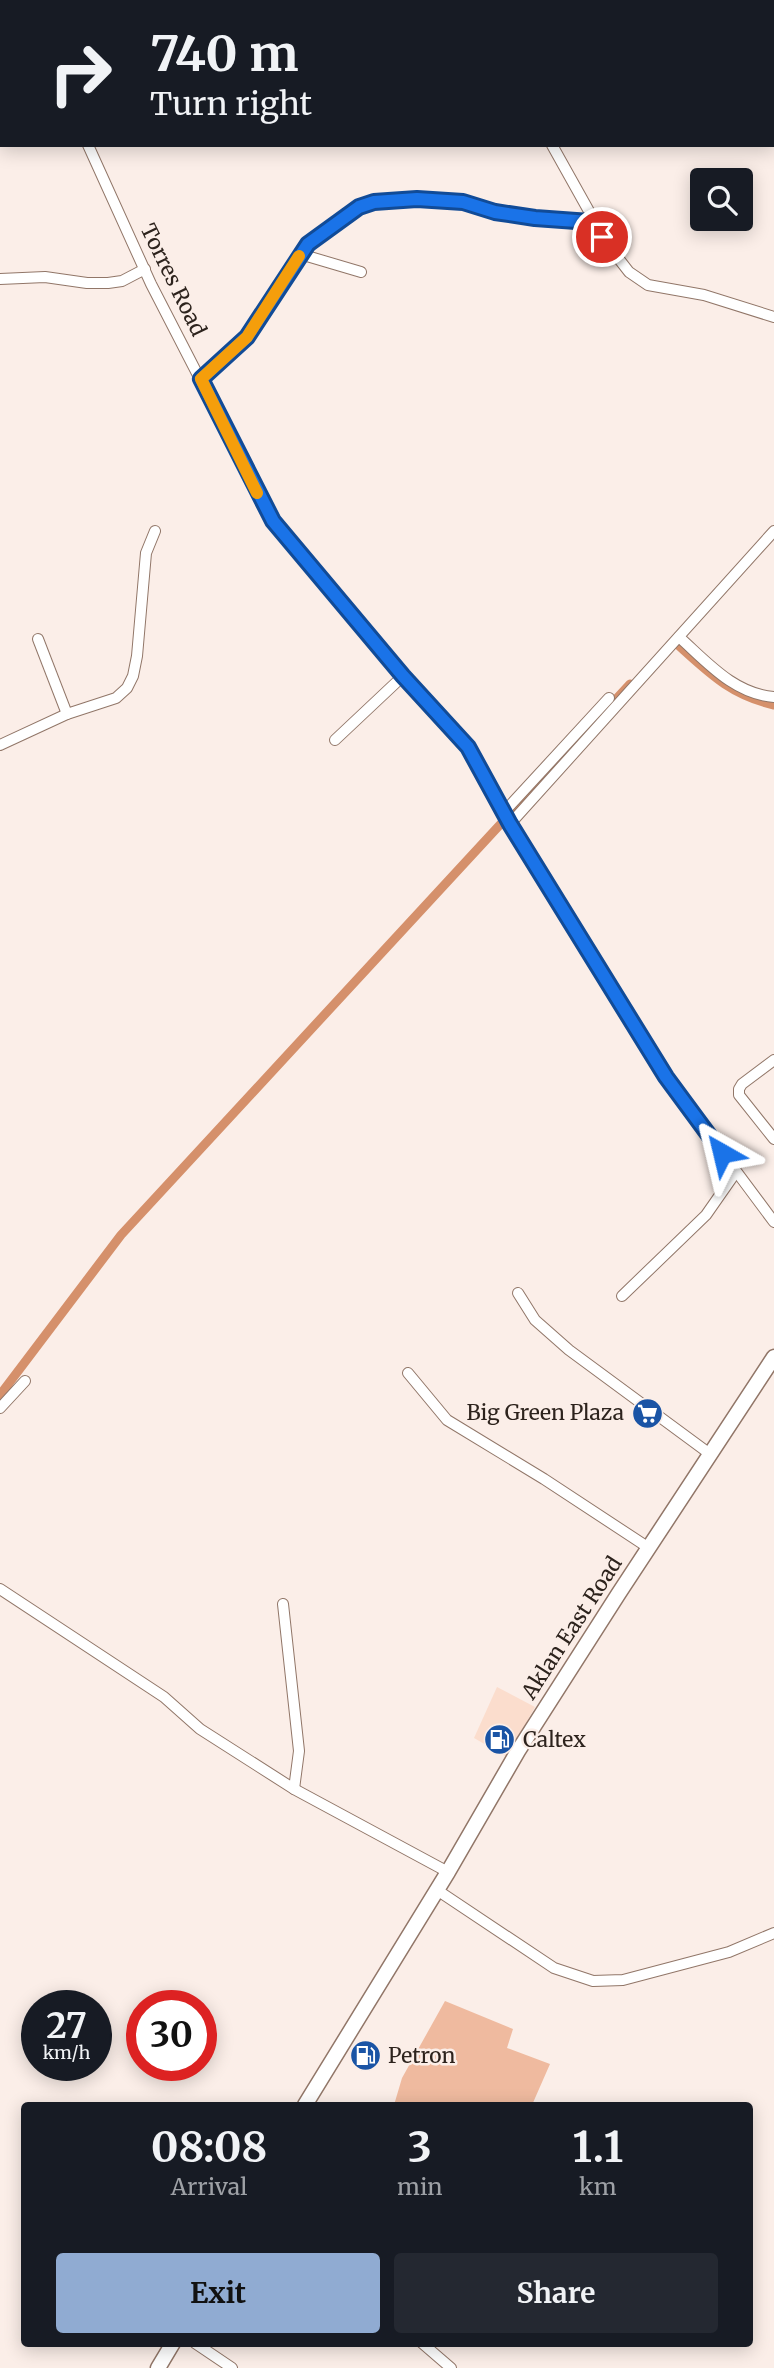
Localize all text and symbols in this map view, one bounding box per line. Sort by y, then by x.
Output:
text: 740 m [150,23,299,84]
icon: right [35,28,126,119]
text: Turn right [150,84,312,124]
map controls [690,168,753,231]
button: search [690,168,753,231]
pin [572,207,632,267]
icon: arrive [583,218,621,256]
street label: Torres Road [135,219,212,341]
position arrow [685,1116,759,1190]
supermarket icon: Big Green Plaza [630,1396,664,1430]
place label: Big Green Plaza [467,1399,624,1426]
street label: Aklan East Road [515,1551,628,1705]
fuel station icon: Caltex [483,1723,517,1757]
place label: Caltex [523,1726,586,1753]
speed limit sign: 30 [126,1990,217,2081]
text: 27 [46,2004,87,2048]
fuel station icon: Petron [348,2039,382,2073]
text: km/h [43,2041,90,2064]
place label: Petron [388,2042,456,2069]
text: 08:08 [151,2121,267,2173]
text: 3 [408,2121,432,2173]
text: 1.1 [572,2121,623,2173]
text: Arrival [171,2172,247,2201]
text: min [397,2172,443,2201]
text: km [579,2172,617,2201]
button: Exit [56,2253,380,2333]
button: Share [394,2253,718,2333]

